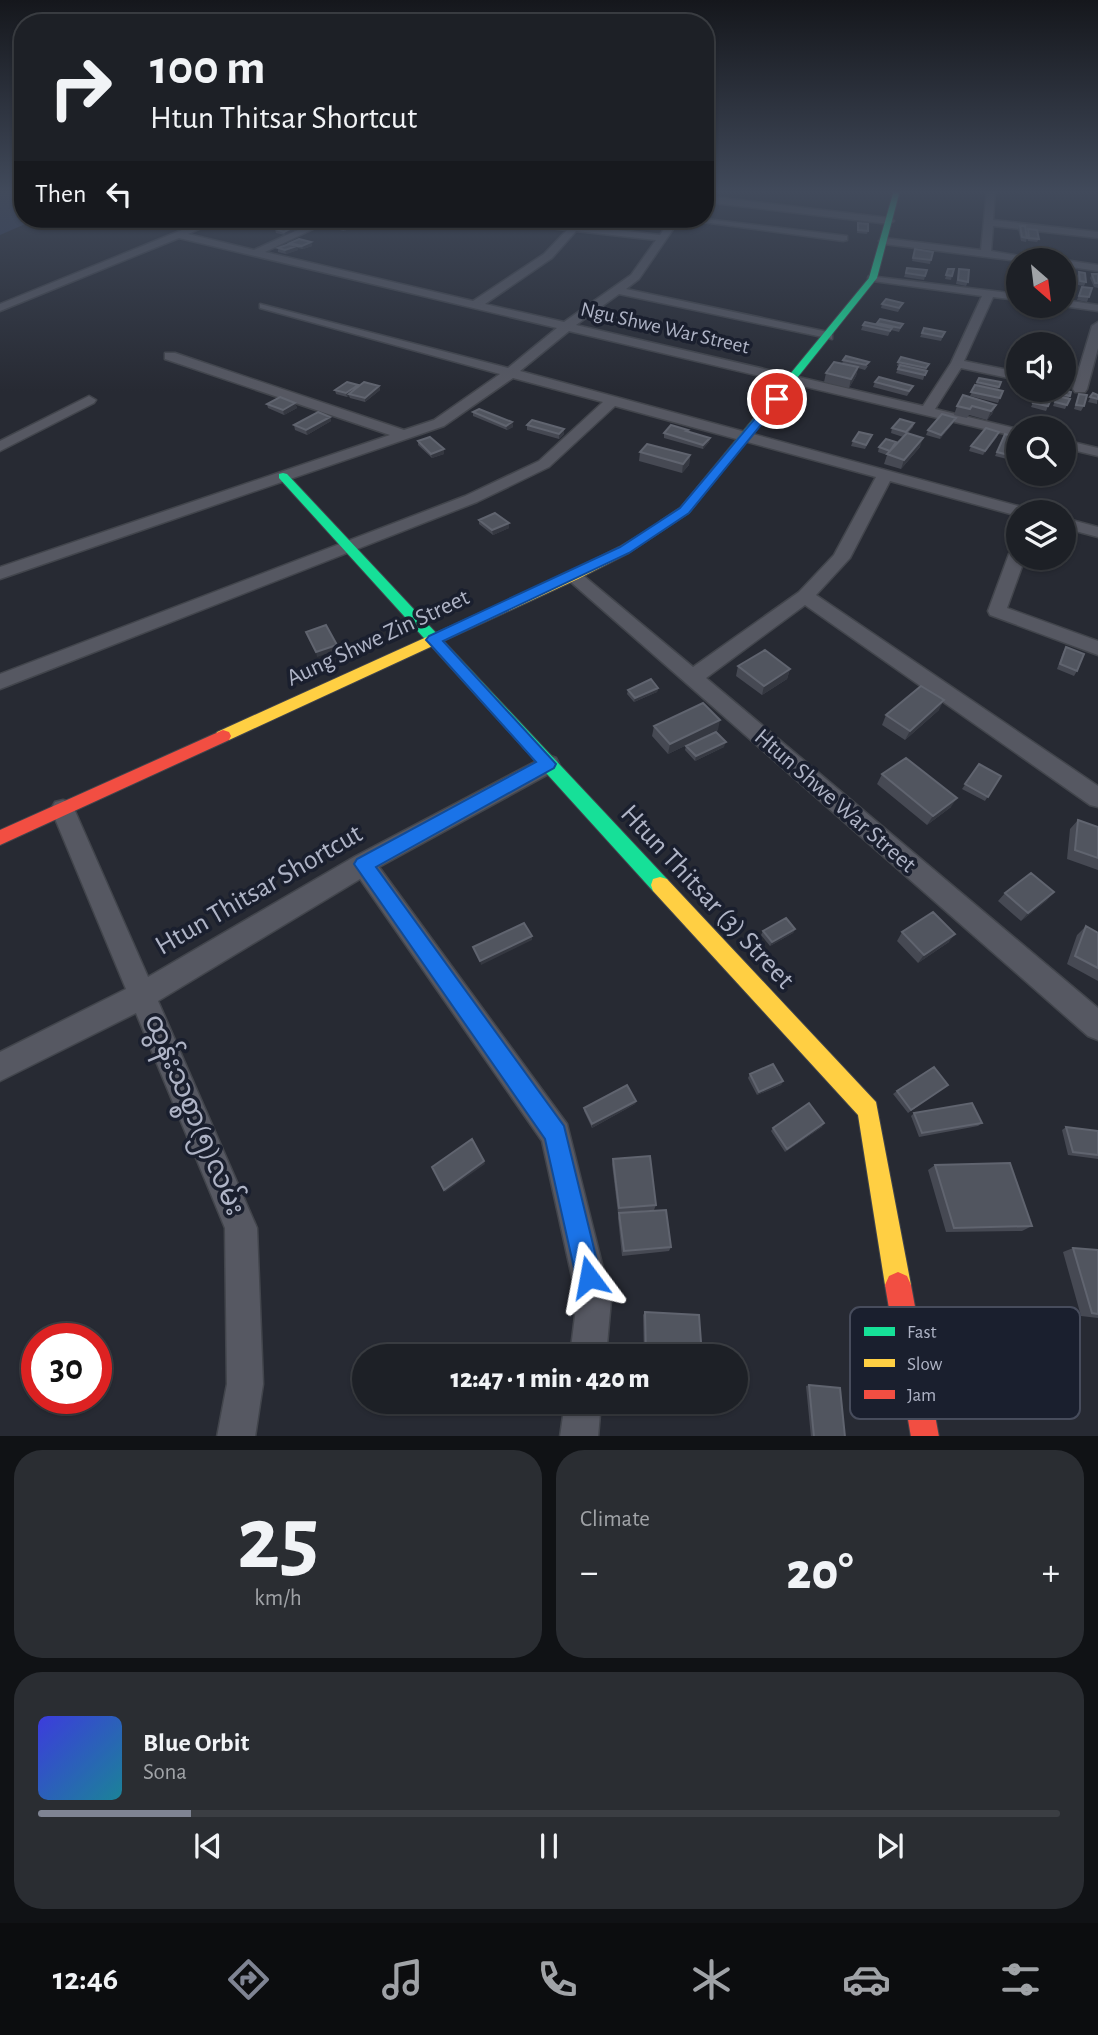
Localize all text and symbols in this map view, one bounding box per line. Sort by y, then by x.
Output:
icon: right [35,42,126,133]
text: 100 m [150,44,266,93]
text: Htun Thitsar Shortcut [150,102,417,134]
icon: left [100,175,138,213]
text: Then [35,181,86,207]
north arrow [1006,248,1076,318]
map controls [1006,248,1076,570]
street label: Ngu Shwe War Street [579,298,752,358]
button: sound [1006,332,1076,402]
pin [747,369,807,429]
icon: arrive [758,380,796,418]
button: search [1006,416,1076,486]
button: layers [1006,500,1076,570]
street label: Aung Shwe Zin Street [283,585,473,691]
street label: Htun Shwe War Street [750,725,921,878]
street label: Htun Thitsar (3) Street [615,800,799,994]
street label: Htun Thitsar Shortcut [151,819,367,961]
street label: ထွန်းသစ္စာ(၅)လမ်း [132,1008,255,1223]
position arrow [552,1240,626,1314]
legend [850,1307,1080,1419]
speed limit sign: 30 [21,1323,112,1414]
text: Fast [907,1323,937,1342]
text: Slow [907,1355,943,1374]
text: 12:47 · 1 min · 420 m [450,1366,650,1392]
text: Jam [907,1386,936,1405]
text: 25 [237,1494,319,1585]
text: Climate [580,1508,650,1531]
text: 20° [786,1546,854,1598]
text: − [580,1554,598,1592]
text: + [1042,1554,1060,1592]
text: km/h [254,1587,302,1610]
text: Blue Orbit [143,1730,249,1756]
text: Sona [143,1761,187,1784]
icon: previous [189,1827,227,1865]
icon: pause [530,1827,568,1865]
icon: next [871,1827,909,1865]
icon: directions [224,1955,273,2004]
icon: music [378,1955,427,2004]
icon: phone [533,1955,582,2004]
icon: climate [687,1955,736,2004]
icon: car [842,1955,891,2004]
icon: filters [996,1955,1045,2004]
text: 12:46 [53,1963,118,1995]

